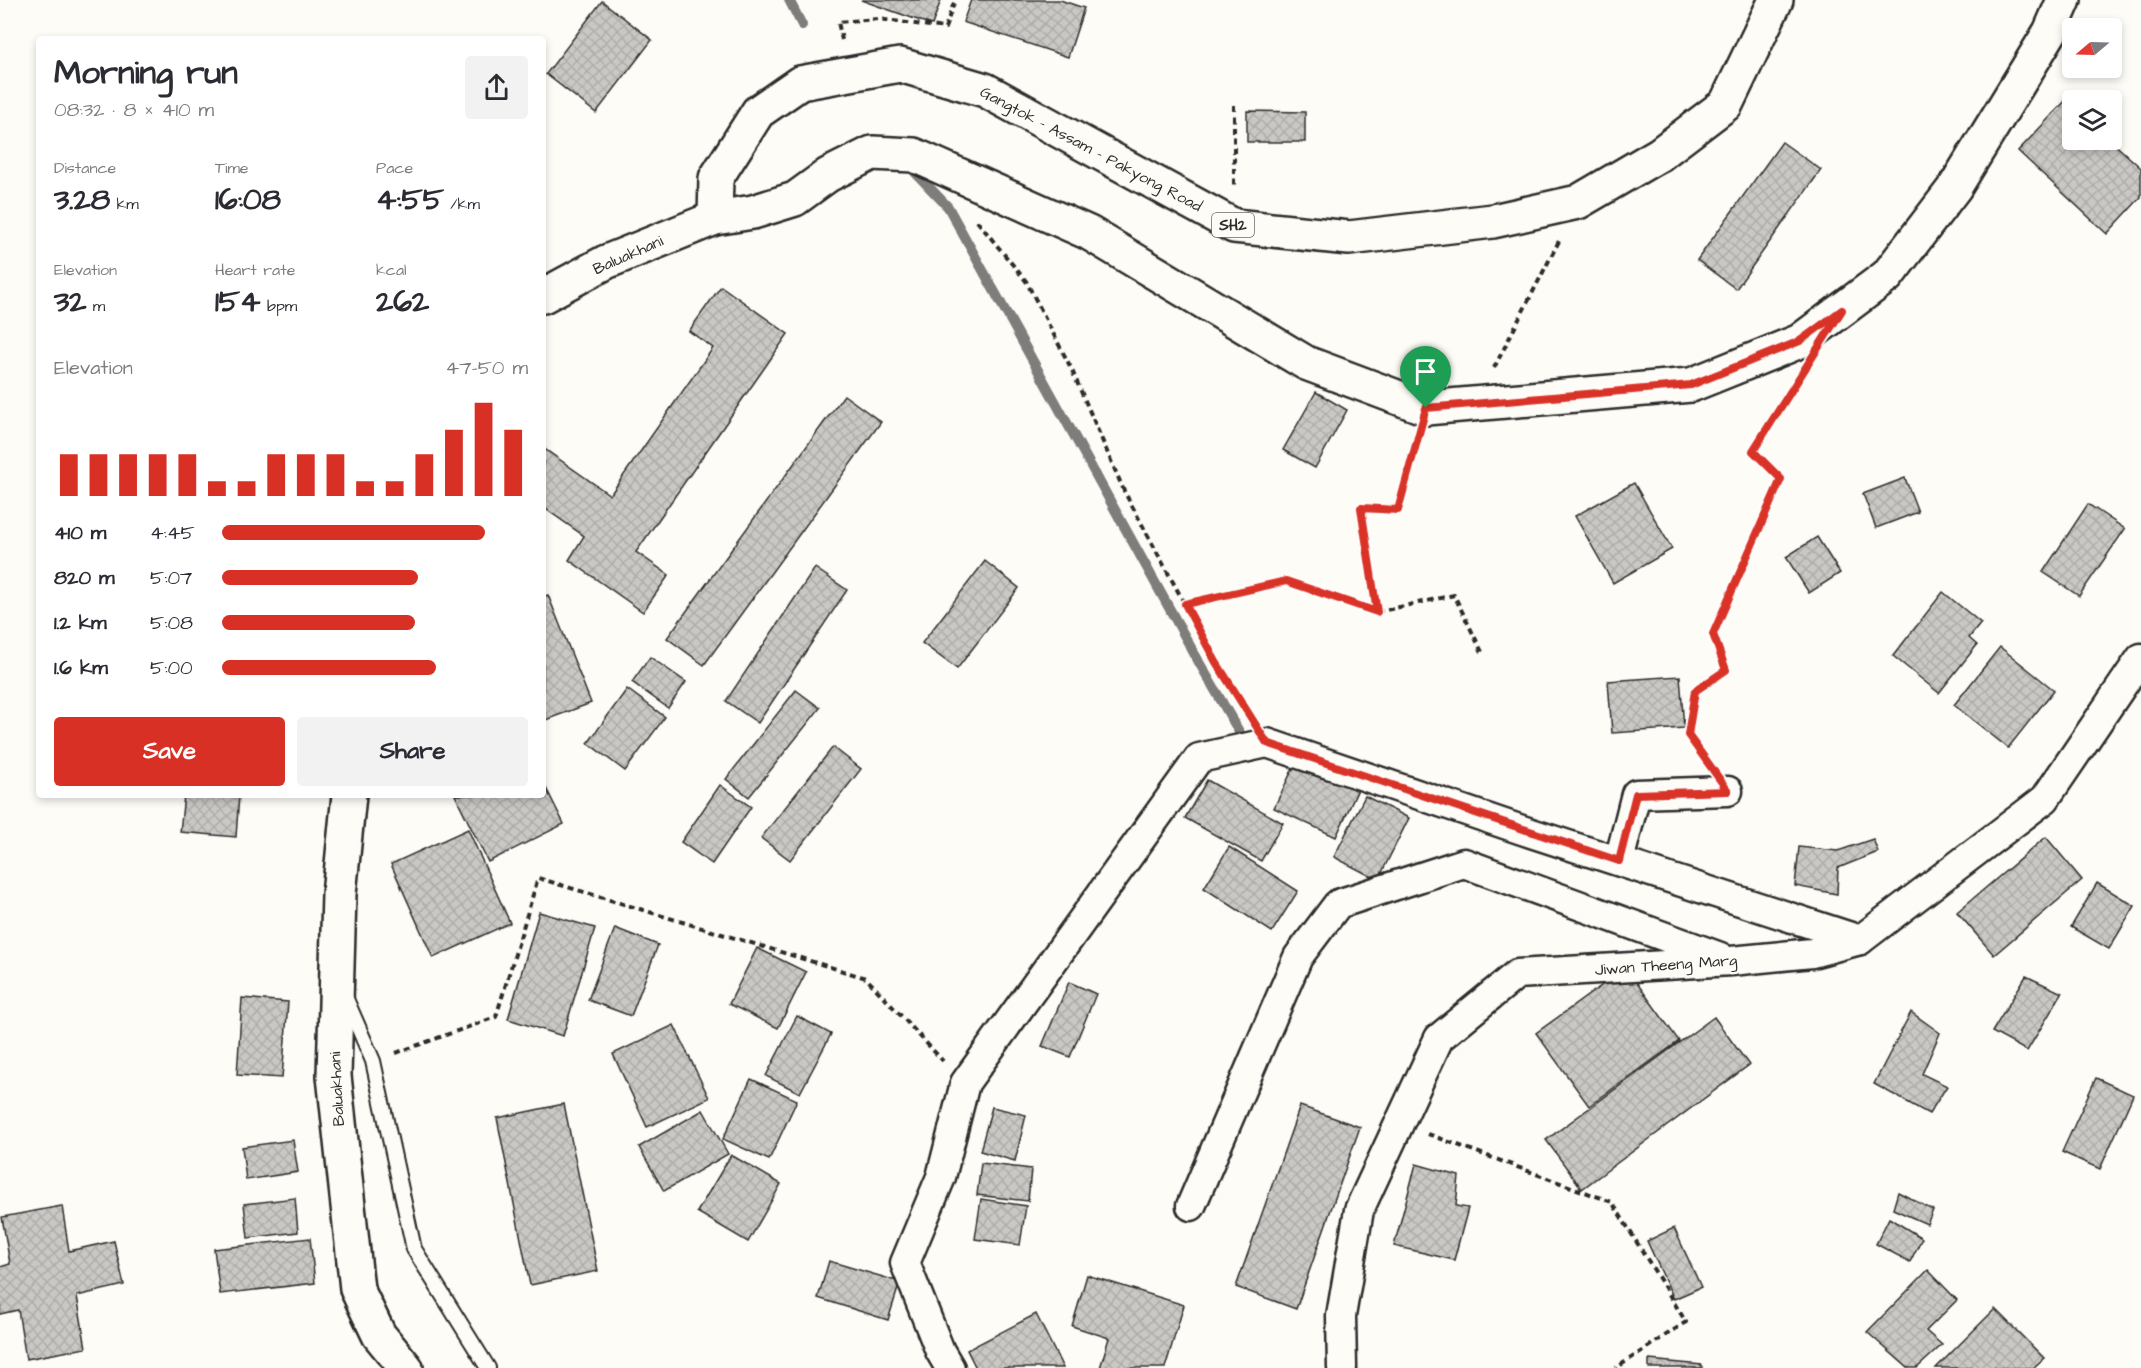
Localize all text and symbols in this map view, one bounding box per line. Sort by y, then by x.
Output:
north arrow [2062,18,2122,78]
map controls [2062,18,2122,150]
text: Morning run [54,50,238,96]
button: share [465,56,528,119]
street label: Gangtok - Assam - Pakyong Road [976,81,1206,218]
button: layers [2062,90,2122,150]
text: 08:32 · 8 × 410 m [54,96,214,124]
text: Distance [54,157,116,179]
text: Time [215,157,249,179]
text: Pace [376,157,413,179]
text: 3.28 [54,179,110,221]
text: 16:08 [215,179,281,221]
text: 4:55 [376,179,444,221]
text: km [110,193,139,215]
text: /km [444,193,480,215]
road number: SH2 [1212,213,1254,237]
street label: Baluakhani [589,230,667,280]
text: Elevation [54,259,117,281]
text: Heart rate [215,259,295,281]
text: kcal [376,259,407,281]
text: 32 [54,281,86,323]
text: 154 [215,281,261,323]
text: 262 [376,281,429,323]
text: m [86,295,105,317]
text: bpm [261,295,297,317]
pin [1400,346,1451,408]
text: Elevation [54,354,133,382]
text: 47–50 m [446,354,528,382]
icon: arrive [1409,355,1442,388]
text: 410 m [54,519,106,547]
text: 4:45 [150,519,195,547]
text: 820 m [54,564,115,592]
text: 5:07 [150,564,192,592]
text: 1.2 km [54,609,107,637]
text: 5:08 [150,609,193,637]
text: 1.6 km [54,654,108,682]
text: 5:00 [150,654,193,682]
button: Save [54,717,285,786]
button: Share [297,717,528,786]
street label: Jiwan Theeng Marg [1594,949,1738,982]
street label: Baluakhani [324,1051,350,1127]

